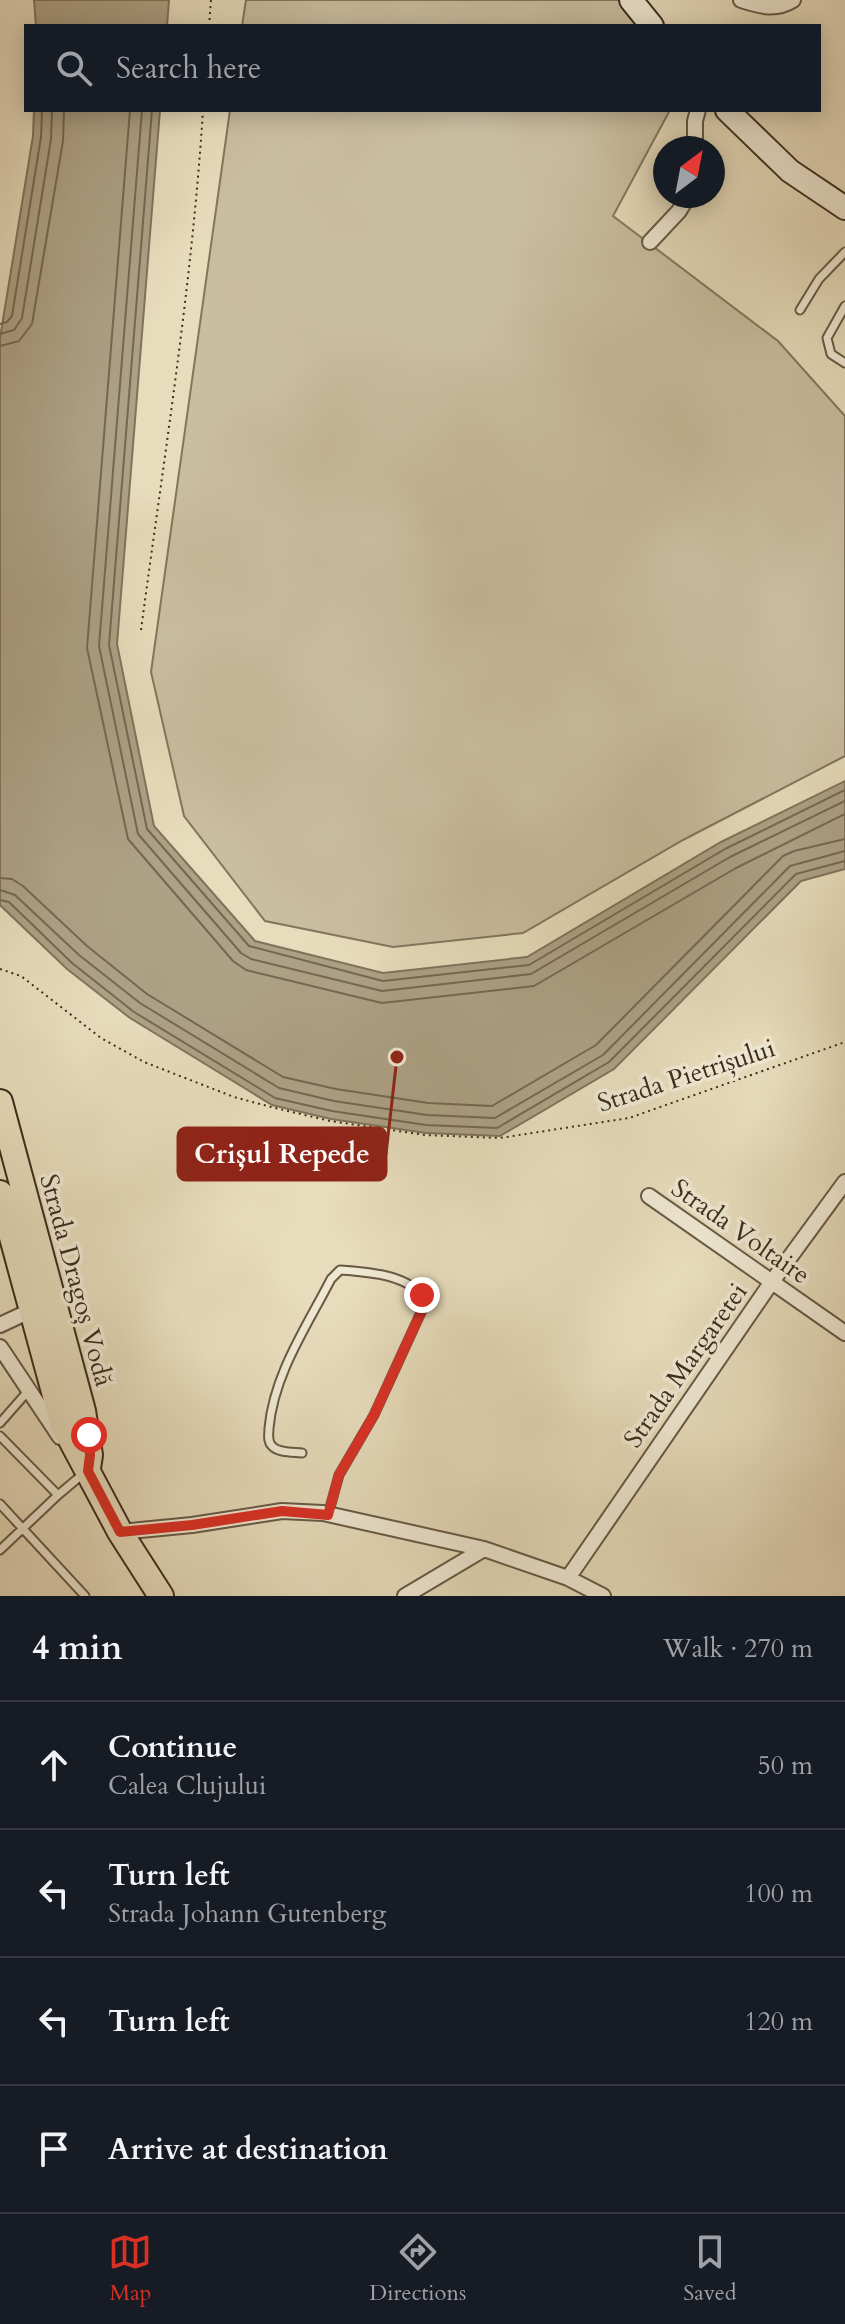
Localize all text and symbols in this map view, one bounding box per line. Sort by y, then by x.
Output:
search box [24,24,821,112]
icon: search [52,46,96,90]
text: Search here [116,48,261,89]
north arrow [653,136,725,208]
street label: Strada Pietrișului [593,1030,779,1121]
callout: Crișul Repede [178,1128,386,1180]
text: Crișul Repede [194,1135,370,1173]
street label: Strada Dragoș Vodă [31,1170,122,1390]
street label: Strada Voltaire [664,1171,817,1292]
street label: Strada Margaretei [616,1276,755,1455]
route end [404,1277,440,1313]
route start [71,1417,107,1453]
text: 4 min [32,1625,123,1671]
text: Walk · 270 m [663,1631,813,1666]
text: Continue [108,1727,237,1768]
icon: ahead [32,1743,76,1787]
text: 50 m [757,1748,813,1783]
text: Calea Clujului [108,1768,266,1803]
text: Turn left [108,1855,230,1896]
icon: left [32,1871,76,1915]
text: 100 m [744,1876,813,1911]
text: Strada Johann Gutenberg [108,1896,386,1931]
icon: left [32,1999,76,2043]
text: Turn left [108,2001,230,2042]
text: 120 m [744,2004,813,2039]
icon: arrive [32,2127,76,2171]
text: Arrive at destination [108,2129,388,2170]
tab: Map [108,2230,152,2308]
tab: Directions [369,2230,466,2308]
tab: Saved [683,2230,737,2308]

